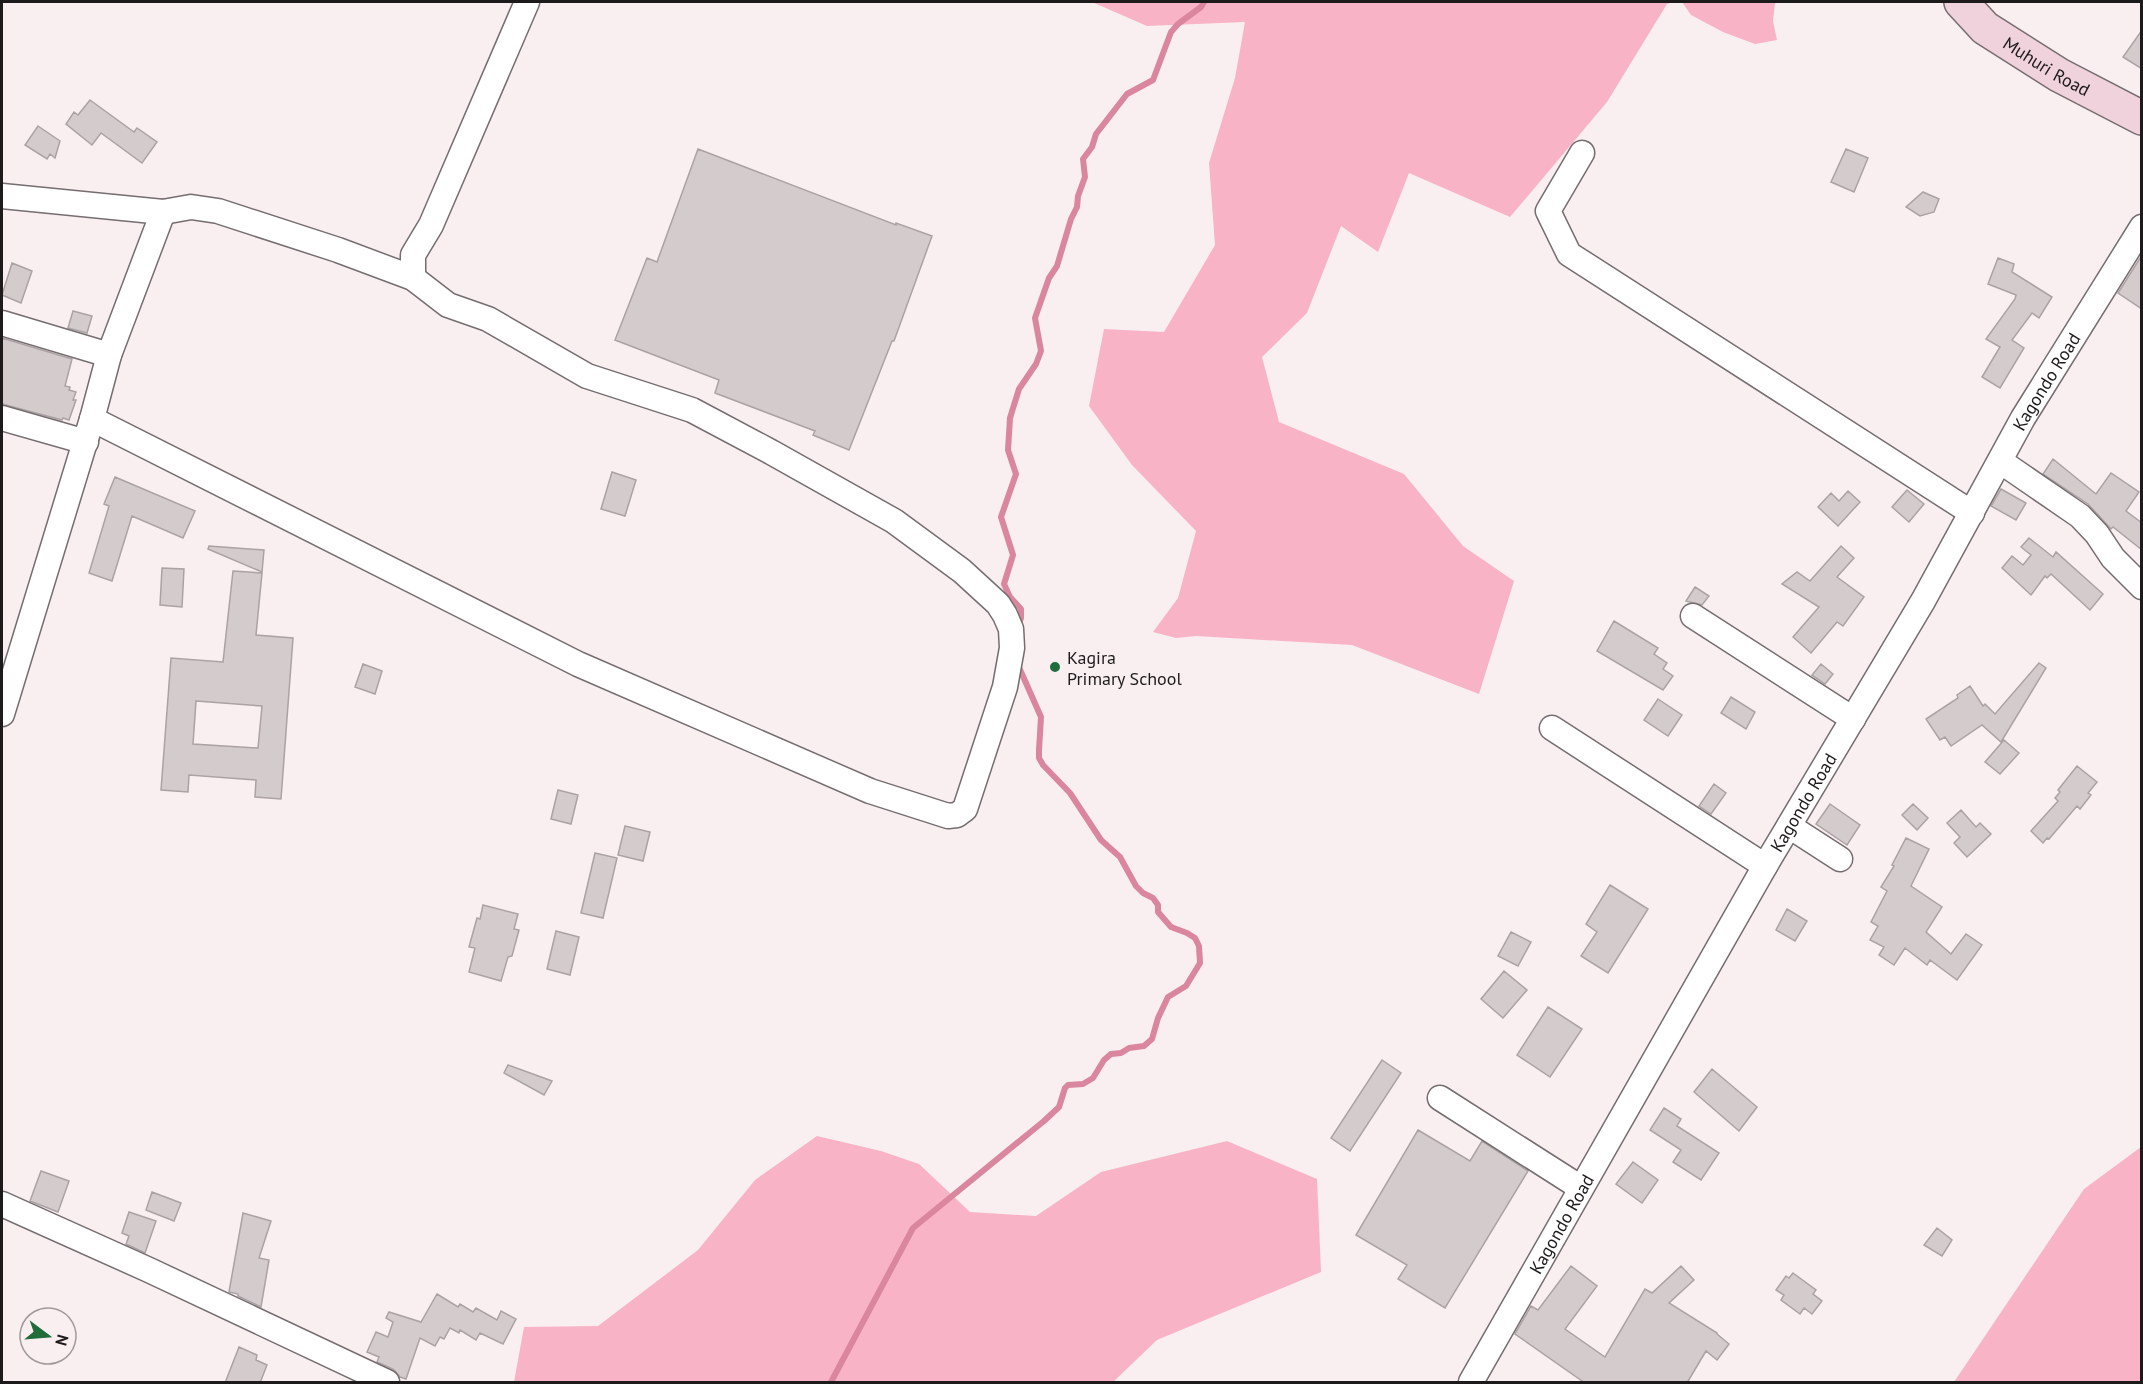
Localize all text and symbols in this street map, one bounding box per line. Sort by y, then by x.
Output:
street label: Muhuri Road [1999,31,2094,101]
street label: Kagondo Road [2007,328,2085,434]
place label: Kagira Primary School [1067,646,1182,690]
marker: Kagira Primary School [1048,660,1062,674]
street label: Kagondo Road [1765,749,1841,856]
street label: Kagondo Road [1524,1170,1599,1278]
north arrow [18,1306,78,1366]
text: N [51,1332,73,1348]

